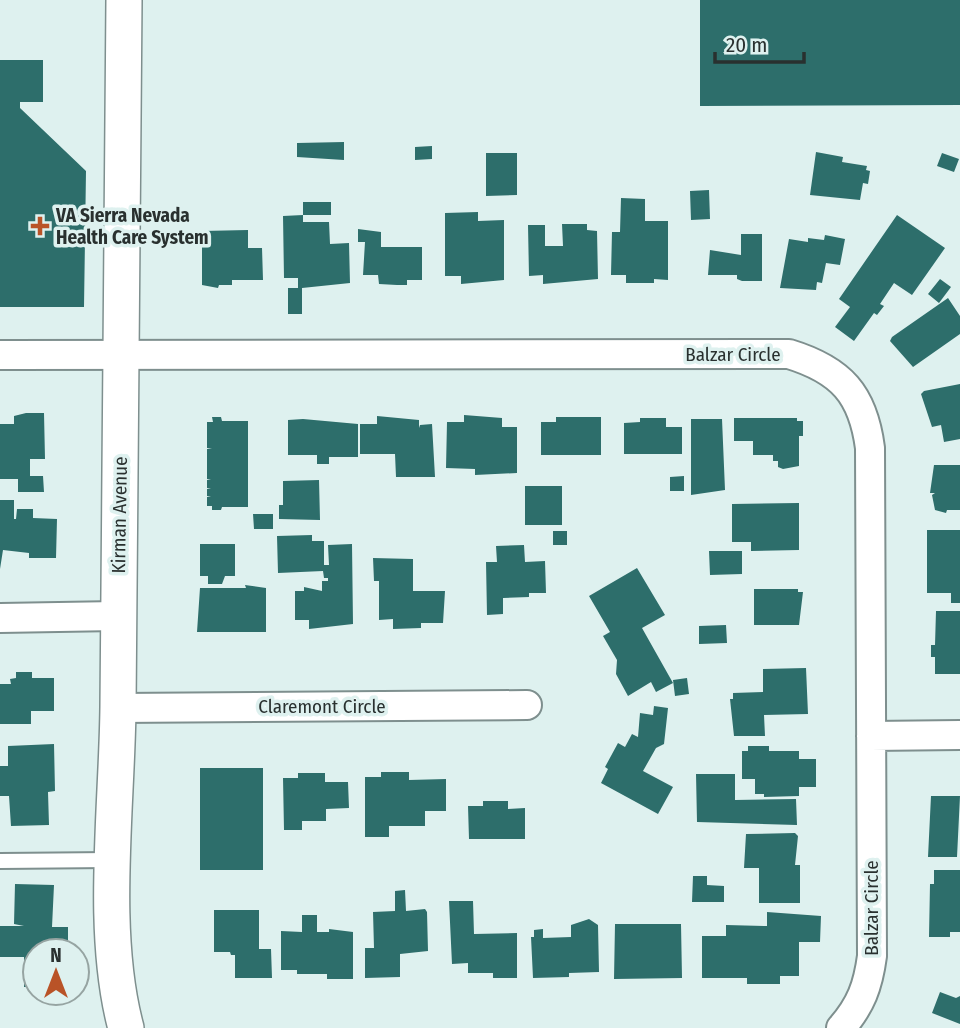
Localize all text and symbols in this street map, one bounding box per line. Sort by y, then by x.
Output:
scale bar [715,21,804,65]
text: 20 m [726,32,767,58]
place label: VA Sierra Nevada Health Care System [55,204,209,249]
marker: VA Sierra Nevada Health Care System [30,216,50,236]
street label: Balzar Circle [685,343,781,366]
street label: Kirman Avenue [107,456,132,574]
street label: Claremont Circle [258,695,386,718]
street label: Balzar Circle [860,860,883,956]
north arrow [21,937,91,1007]
text: N [50,944,62,967]

